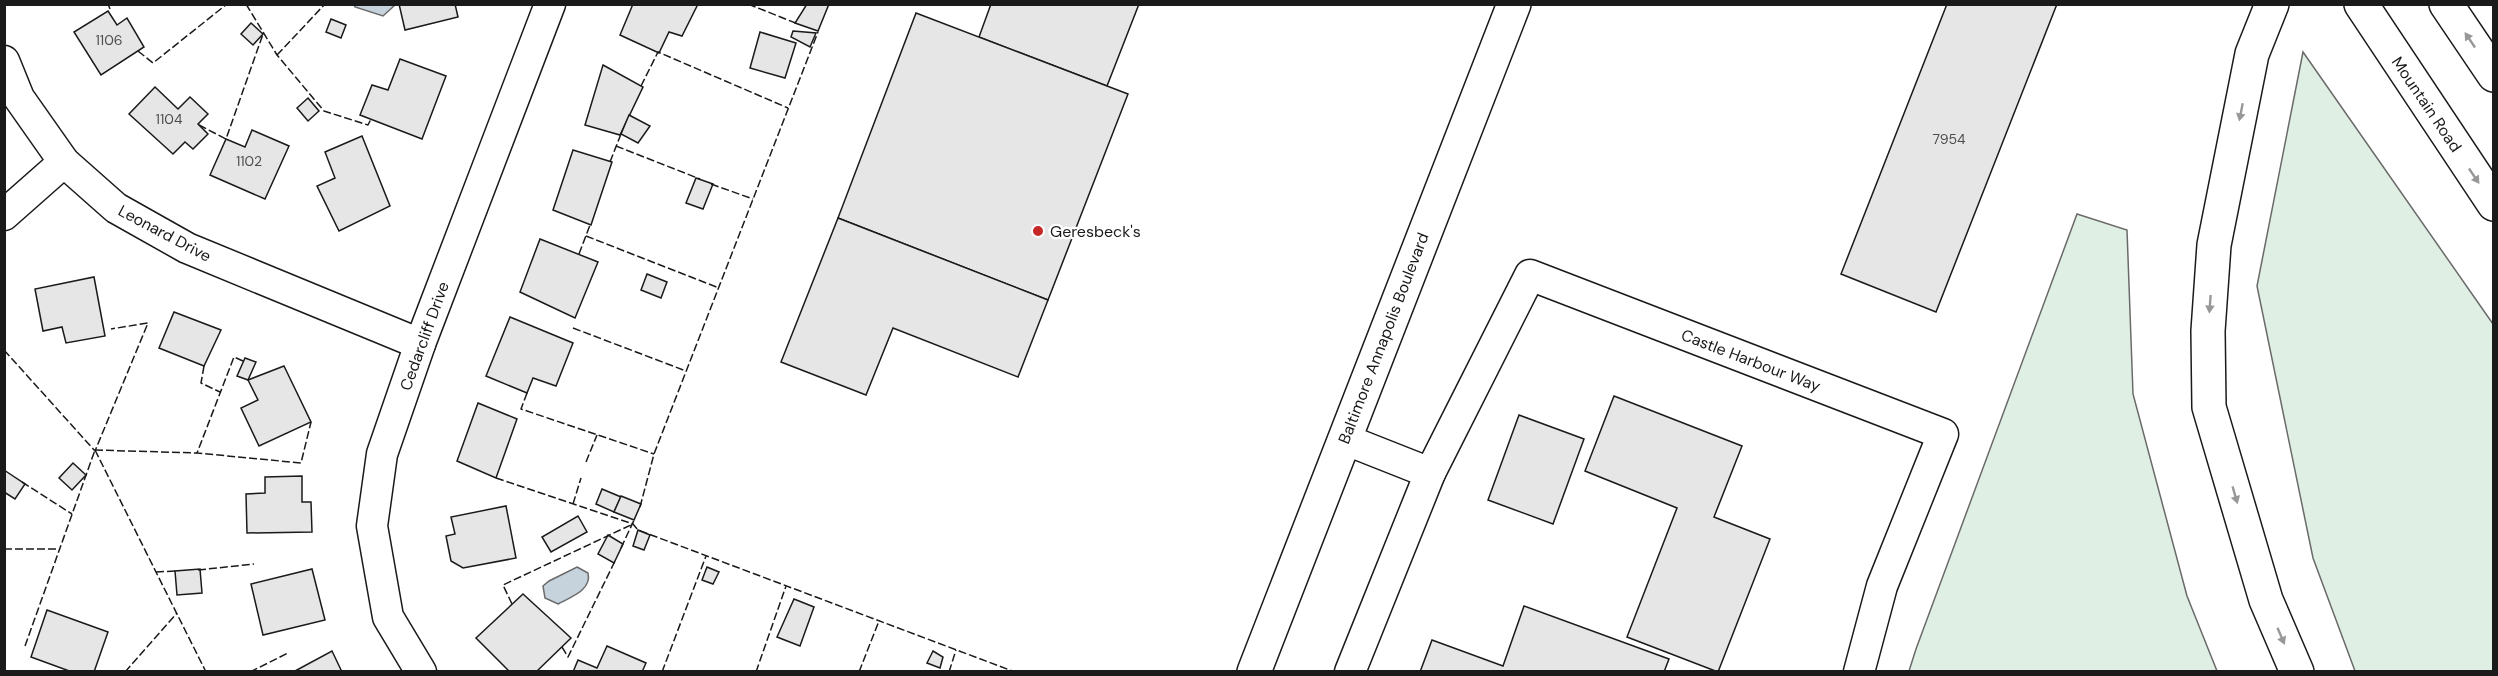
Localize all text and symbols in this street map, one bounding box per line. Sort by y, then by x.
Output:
house number: 1106 [95,31,123,49]
one-way arrow [2464,32,2476,48]
street label: Mountain Road [2387,52,2466,156]
one-way arrow [2236,102,2245,121]
house number: 1104 [156,110,183,128]
house number: 7954 [1933,130,1966,148]
house number: 1102 [236,152,262,170]
one-way arrow [2469,167,2480,184]
street label: Leonard Drive [115,200,215,267]
place label: Geresbeck's [1050,221,1141,242]
marker: Geresbeck's [1031,224,1045,238]
street label: Baltimore Annapolis Boulevard [1333,230,1434,447]
street label: Cedarcliff Drive [395,279,454,394]
one-way arrow [2205,294,2215,313]
street label: Castle Harbour Way [1678,324,1824,397]
one-way arrow [2231,486,2240,504]
one-way arrow [2277,627,2287,645]

